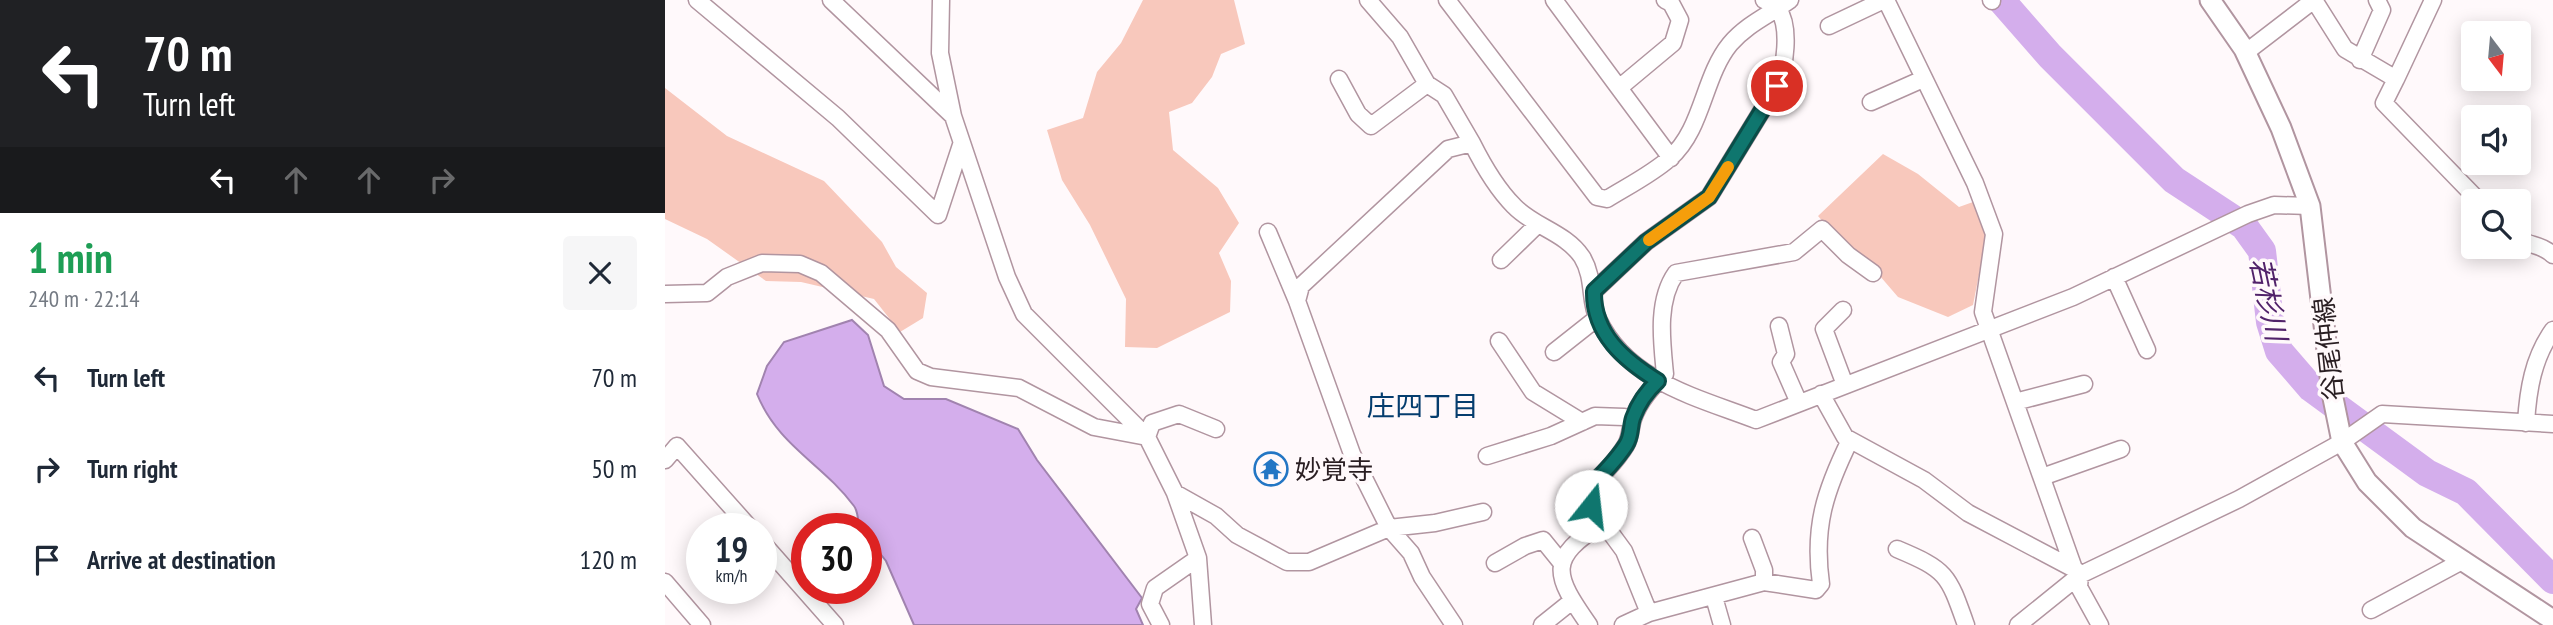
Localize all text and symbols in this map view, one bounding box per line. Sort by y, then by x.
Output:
text: 70 m [143,21,232,85]
north arrow [2461,21,2531,91]
map controls [2461,21,2531,259]
icon: left [28,28,119,119]
pin [1747,56,1807,116]
icon: arrive [1758,67,1796,105]
text: Turn left [143,83,235,125]
button: sound [2461,105,2531,175]
icon: left [204,161,242,199]
icon: ahead [277,161,315,199]
icon: ahead [350,161,388,199]
icon: right [423,161,461,199]
button: search [2461,189,2531,259]
text: 1 min [28,230,113,285]
button: close [563,236,637,310]
water label: 若杉川 [2242,254,2296,347]
text: 240 m · 22:14 [28,284,140,313]
street label: 谷尾仲線 [2306,296,2350,402]
icon: left [28,359,66,397]
text: Turn left [87,361,165,394]
text: 70 m [591,361,637,394]
district label: 庄四丁目 [1367,387,1479,424]
icon: right [28,450,66,488]
temple icon: 妙覚寺 [1252,450,1290,488]
text: Turn right [87,452,178,485]
text: 50 m [591,452,637,485]
place label: 妙覚寺 [1295,453,1373,486]
position arrow [1554,469,1628,543]
speed limit sign: 30 [791,513,882,604]
text: 19 [715,526,748,572]
icon: arrive [28,541,66,579]
text: Arrive at destination [87,543,276,576]
text: 120 m [579,543,637,576]
text: km/h [716,564,747,587]

